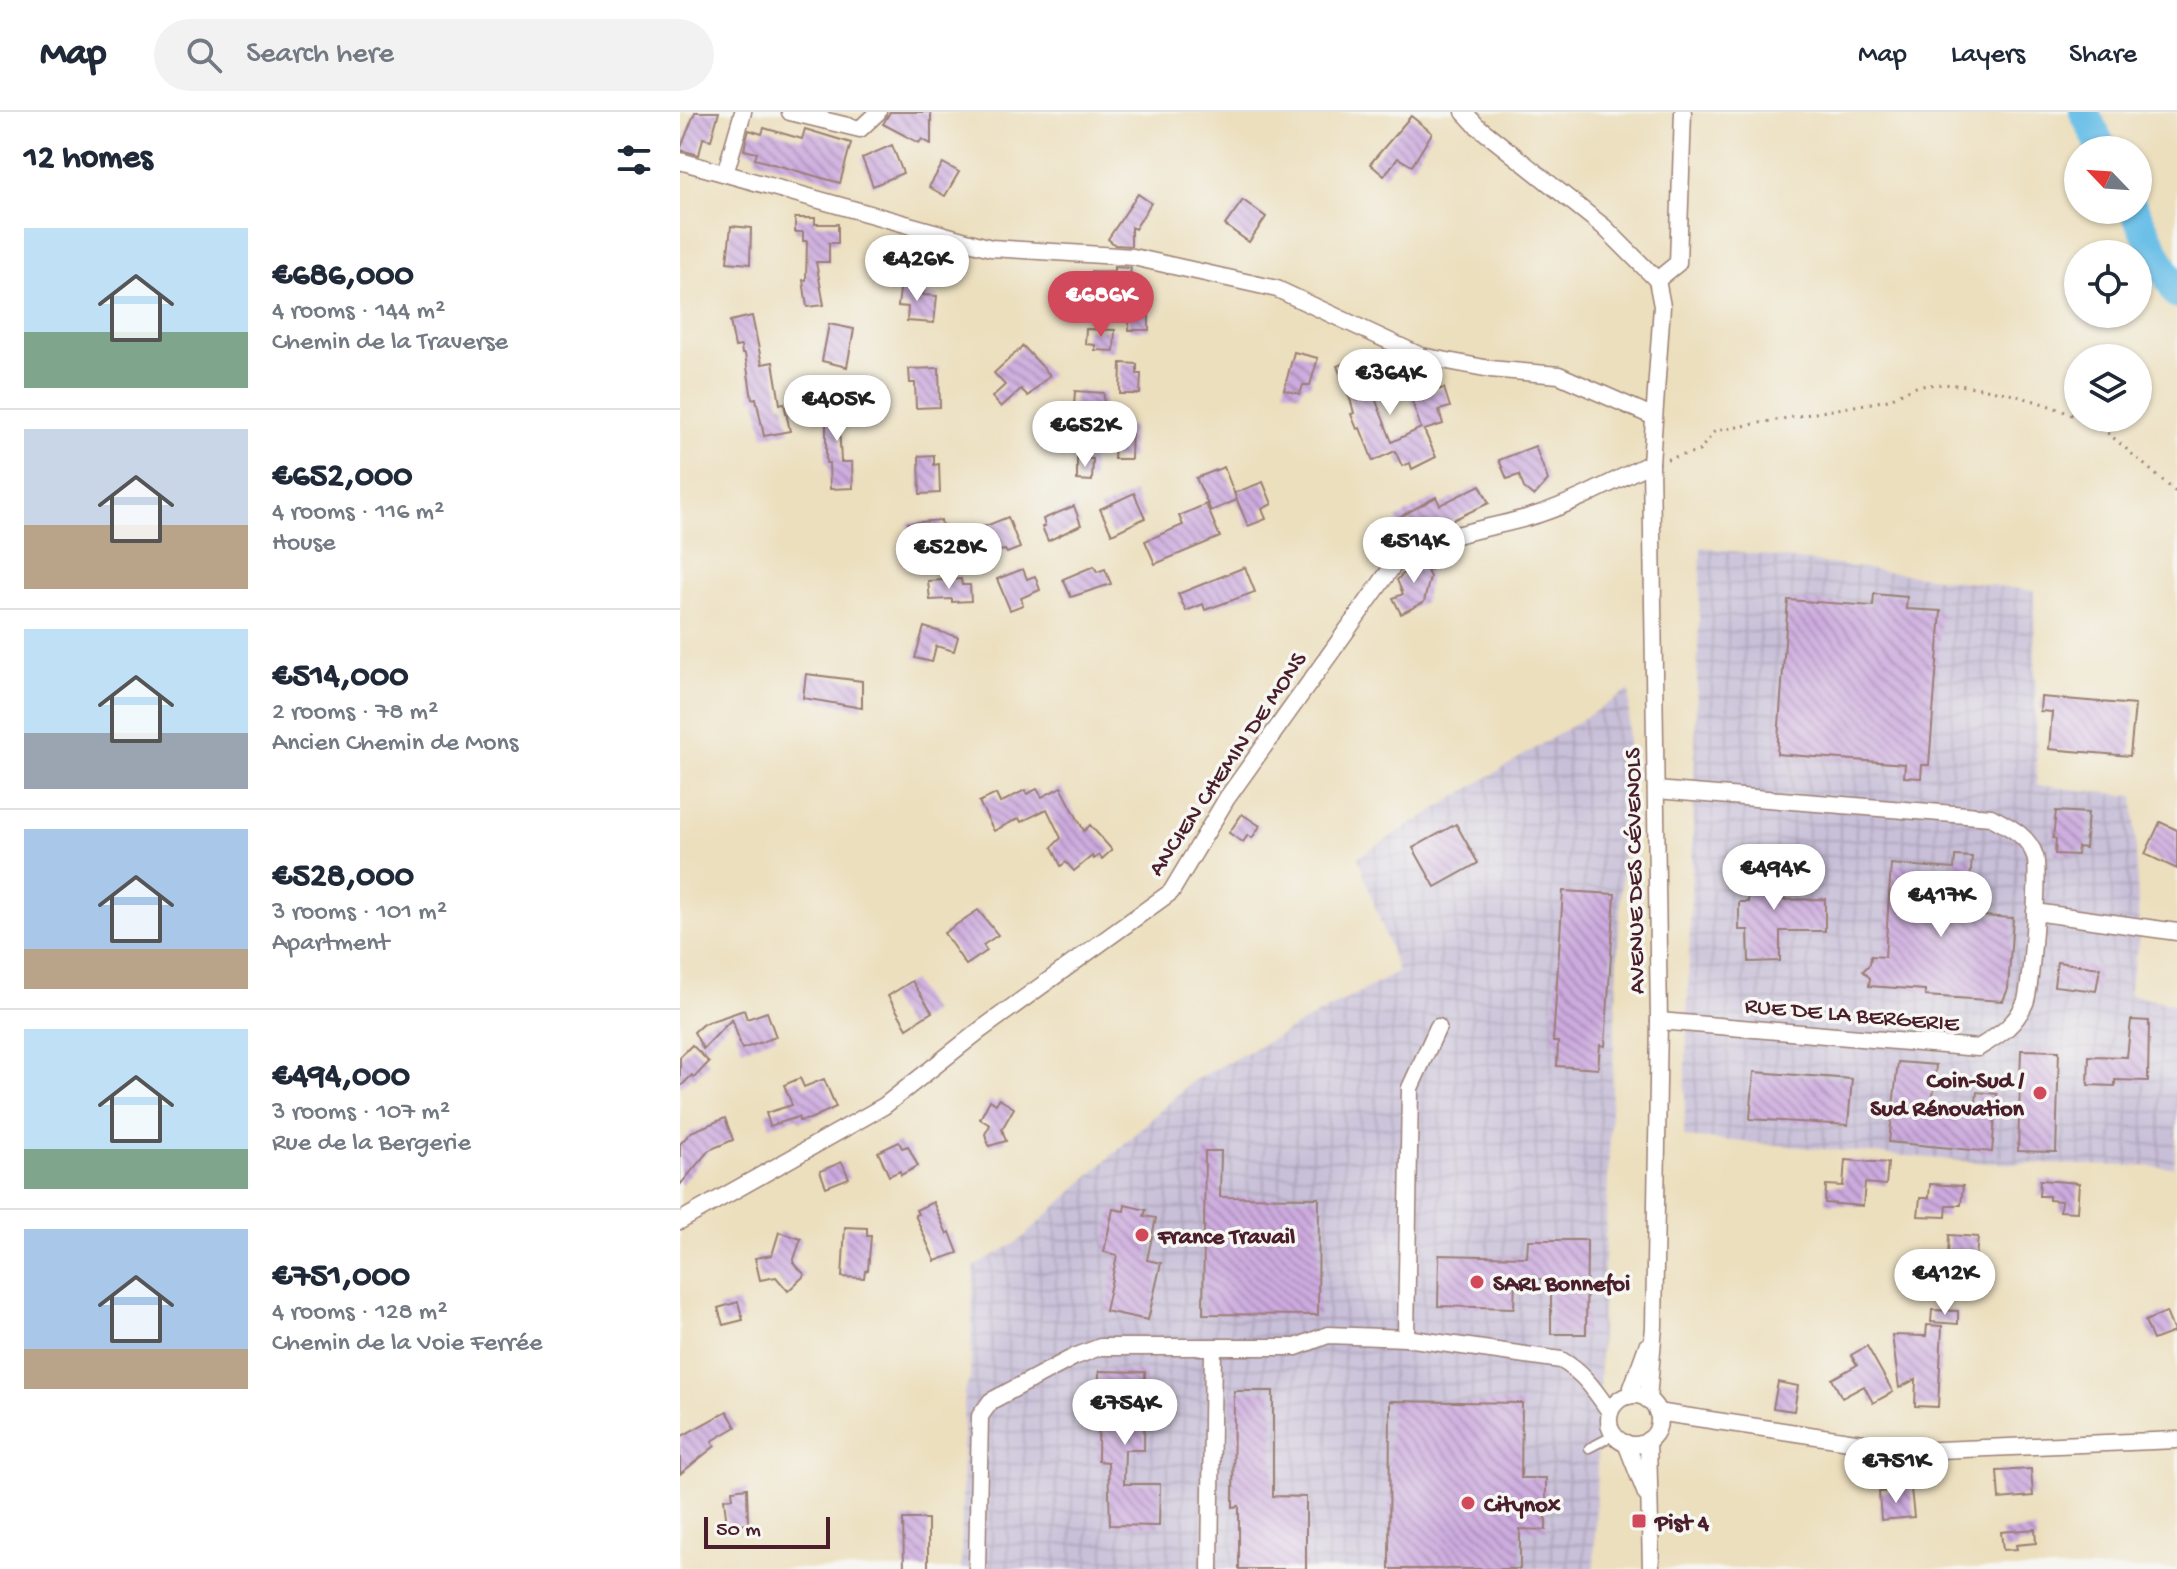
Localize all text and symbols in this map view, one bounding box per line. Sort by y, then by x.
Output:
search box [154,19,714,91]
text: Map [40,33,106,77]
icon: search [182,33,226,77]
text: Search here [246,38,394,73]
text: Map [1858,39,1907,72]
text: Layers [1951,39,2025,72]
text: Share [2069,39,2137,72]
north arrow [2064,136,2152,224]
map controls [2064,136,2152,432]
icon: filters [612,138,656,182]
text: 12 homes [24,140,153,180]
pin: €426K [861,235,973,303]
button: locate [2064,240,2152,328]
text: €426K [883,245,951,276]
text: €686,000 [272,257,414,297]
icon: home [88,260,184,356]
pin: €686K [1045,271,1157,339]
text: €686K [1066,281,1136,312]
text: 4 rooms · 144 m² [272,297,445,328]
text: Chemin de la Traverse [272,328,508,359]
button: layers [2064,344,2152,432]
pin: €364K [1334,349,1446,417]
text: €364K [1356,359,1424,390]
pin: €405K [781,375,893,443]
text: €405K [802,385,872,416]
pin: €652K [1029,401,1141,469]
text: €652K [1050,411,1120,442]
text: €652,000 [272,458,413,498]
icon: home [88,461,184,557]
text: 4 rooms · 116 m² [272,498,444,529]
pin: €514K [1358,517,1470,585]
pin: €528K [893,523,1005,591]
text: €514K [1381,527,1447,558]
text: House [272,529,336,560]
text: €528K [914,533,984,564]
street label: ANCIEN CHEMIN DE MONS [1143,646,1315,883]
text: €514,000 [272,658,409,698]
icon: home [88,661,184,757]
text: 2 rooms · 78 m² [272,698,438,729]
text: Ancien Chemin de Mons [272,729,518,760]
street label: AVENUE DES CÉVENOLS [1620,747,1653,994]
pin: €494K [1718,844,1830,912]
text: €494K [1740,854,1808,885]
text: €528,000 [272,858,414,898]
icon: home [88,861,184,957]
pin: €417K [1885,871,1997,939]
text: €417K [1908,881,1974,912]
text: 3 rooms · 101 m² [272,898,447,929]
text: Apartment [272,929,389,960]
street label: RUE DE LA BERGERIE [1743,993,1961,1040]
text: €494,000 [272,1058,410,1098]
icon: home [88,1061,184,1157]
place label: Coin-Sud / Sud Rénovation [1870,1068,2025,1125]
marker: Coin-Sud / Sud Rénovation [2031,1084,2049,1102]
text: 3 rooms · 107 m² [272,1098,450,1129]
text: Rue de la Bergerie [272,1129,471,1160]
place label: France Travail [1157,1224,1295,1253]
marker: France Travail [1133,1226,1151,1244]
pin: €412K [1889,1249,2001,1317]
text: €751,000 [272,1258,410,1298]
text: €412K [1912,1259,1978,1290]
icon: home [88,1261,184,1357]
place label: SARL Bonnefoi [1493,1271,1630,1300]
marker: SARL Bonnefoi [1468,1273,1486,1291]
text: 4 rooms · 128 m² [272,1298,448,1329]
text: Chemin de la Voie Ferrée [272,1329,542,1360]
pin: €754K [1069,1379,1181,1447]
text: €754K [1090,1389,1160,1420]
pin: €751K [1840,1437,1952,1505]
text: €751K [1862,1447,1930,1478]
place label: Citynox [1484,1492,1561,1521]
marker: Citynox [1459,1494,1477,1512]
place label: Pist 4 [1653,1510,1710,1539]
marker: Pist 4 [1630,1512,1648,1530]
scale bar [704,1513,830,1549]
text: 50 m [716,1518,761,1544]

